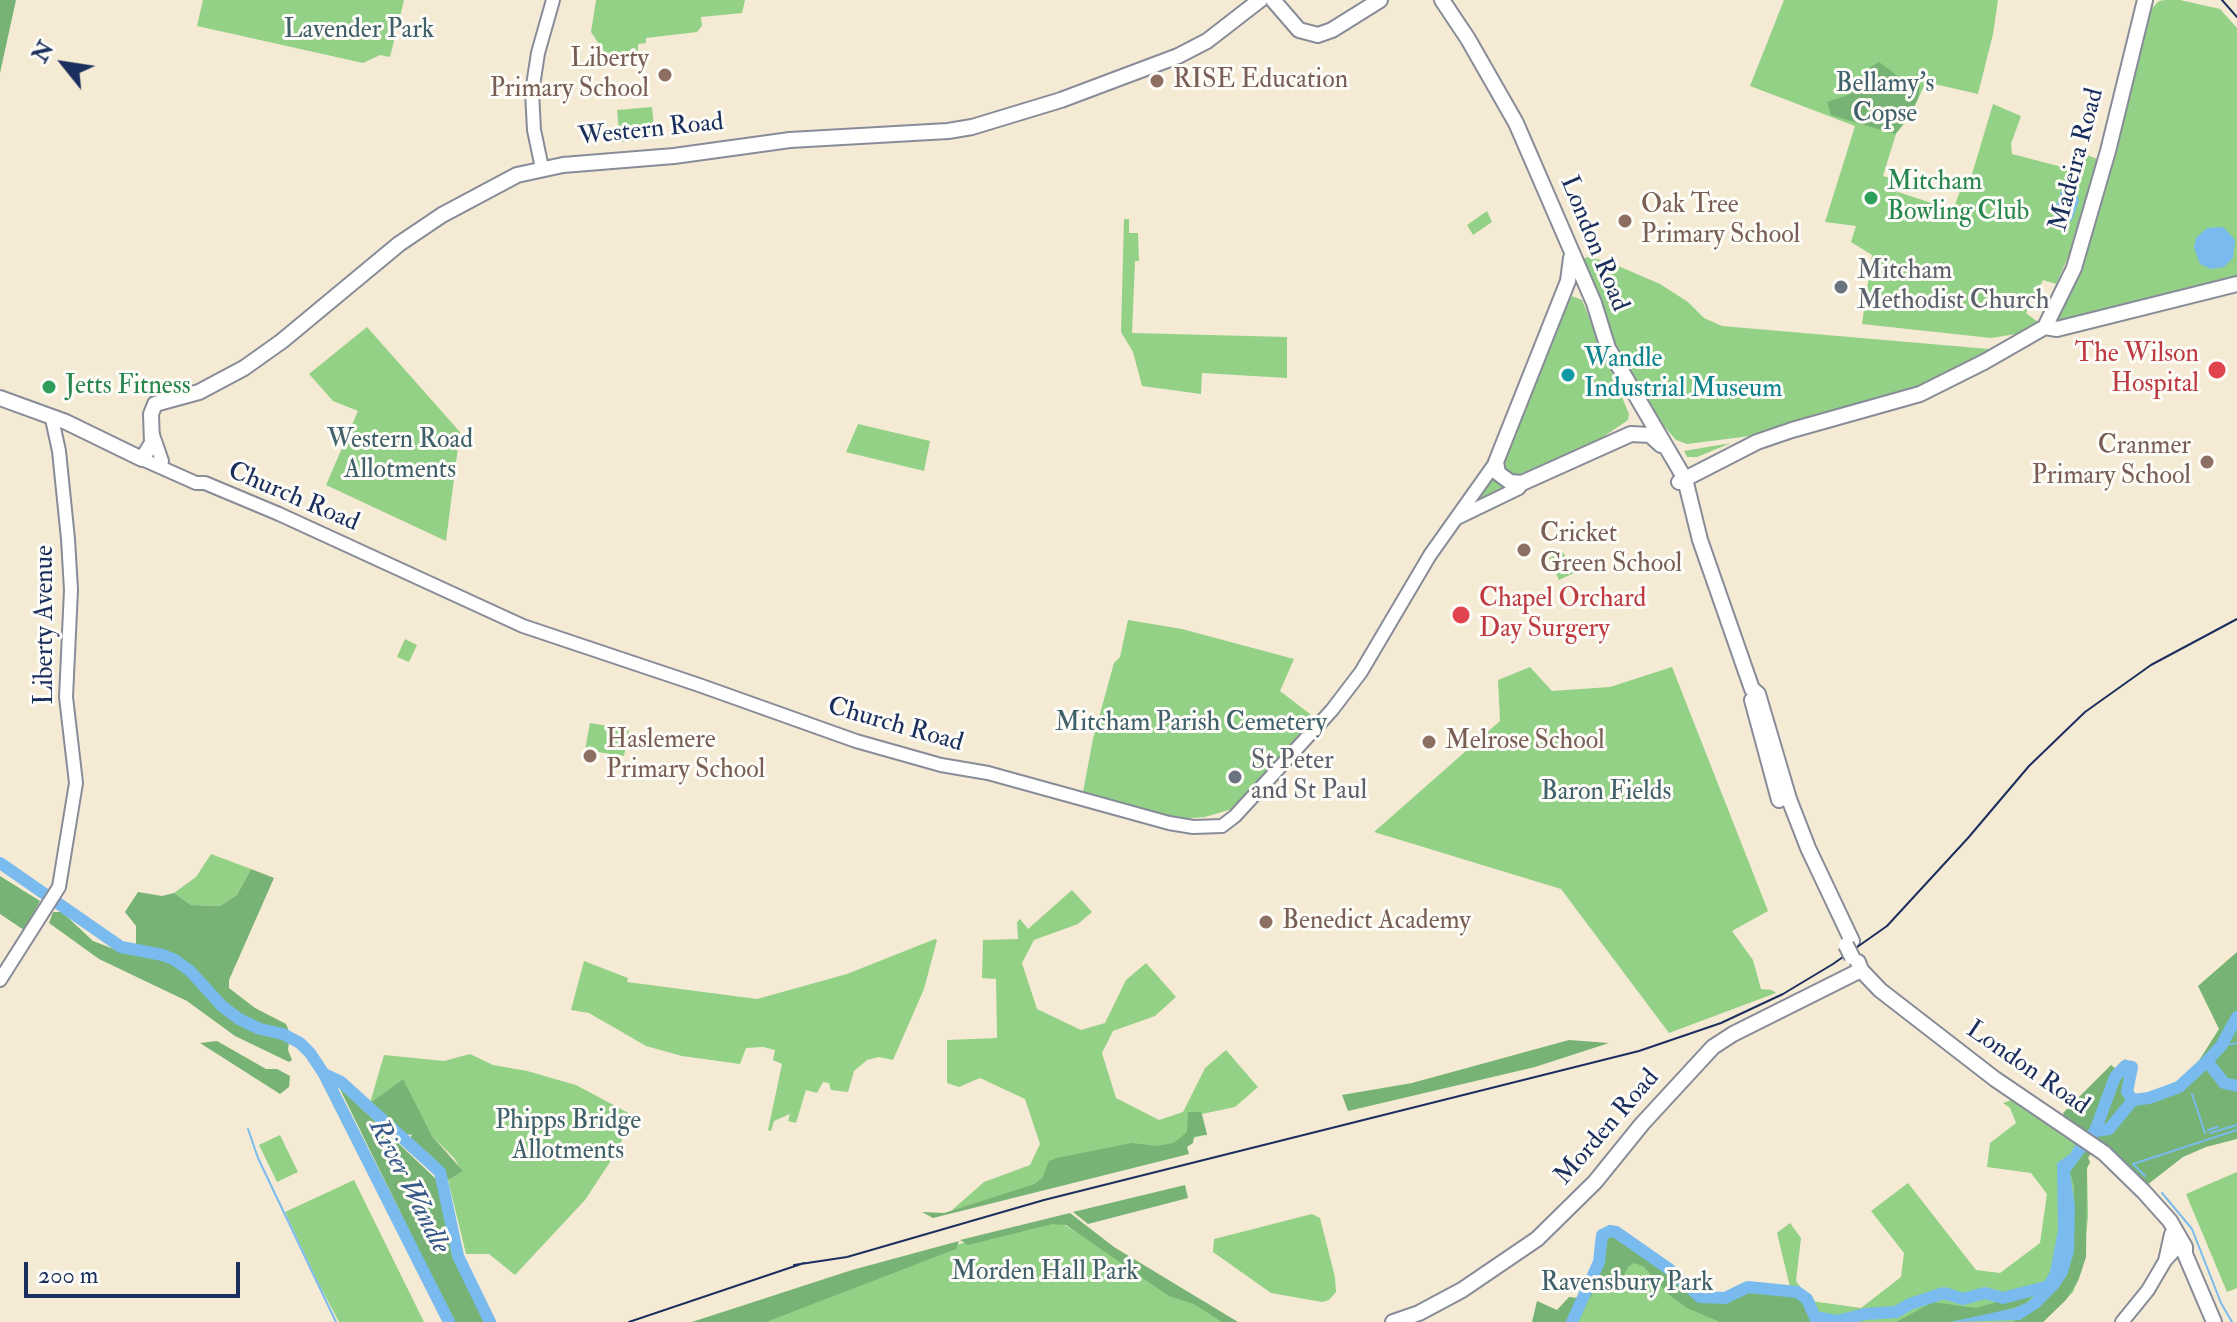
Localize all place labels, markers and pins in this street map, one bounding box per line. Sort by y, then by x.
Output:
place label: Liberty Primary School [490,44,649,106]
place label: RISE Education [1173,65,1348,97]
marker: Liberty Primary School [656,66,674,84]
marker: RISE Education [1148,72,1166,90]
place label: Mitcham Bowling Club [1887,167,2029,228]
marker: Mitcham Bowling Club [1862,189,1880,207]
place label: Oak Tree Primary School [1641,190,1800,252]
marker: Oak Tree Primary School [1616,212,1634,230]
place label: Mitcham Methodist Church [1857,256,2049,318]
marker: Mitcham Methodist Church [1832,278,1850,296]
place label: The Wilson Hospital [2075,339,2199,400]
place label: Wandle Industrial Museum [1584,344,1782,406]
marker: The Wilson Hospital [2206,359,2228,381]
marker: Wandle Industrial Museum [1559,366,1577,384]
place label: Jetts Fitness [65,371,191,403]
marker: Jetts Fitness [40,378,58,396]
place label: Cranmer Primary School [2032,431,2191,492]
marker: Cranmer Primary School [2198,453,2216,471]
place label: Cricket Green School [1540,519,1682,580]
marker: Cricket Green School [1515,541,1533,559]
place label: Chapel Orchard Day Surgery [1479,584,1646,646]
marker: Chapel Orchard Day Surgery [1450,604,1472,626]
place label: Haslemere Primary School [606,725,765,786]
place label: Melrose School [1445,726,1605,758]
marker: Melrose School [1420,733,1438,751]
place label: St Peter and St Paul [1251,746,1367,808]
marker: Haslemere Primary School [581,747,599,765]
marker: St Peter and St Paul [1226,768,1244,786]
place label: Benedict Academy [1282,906,1471,938]
marker: Benedict Academy [1257,913,1275,931]

